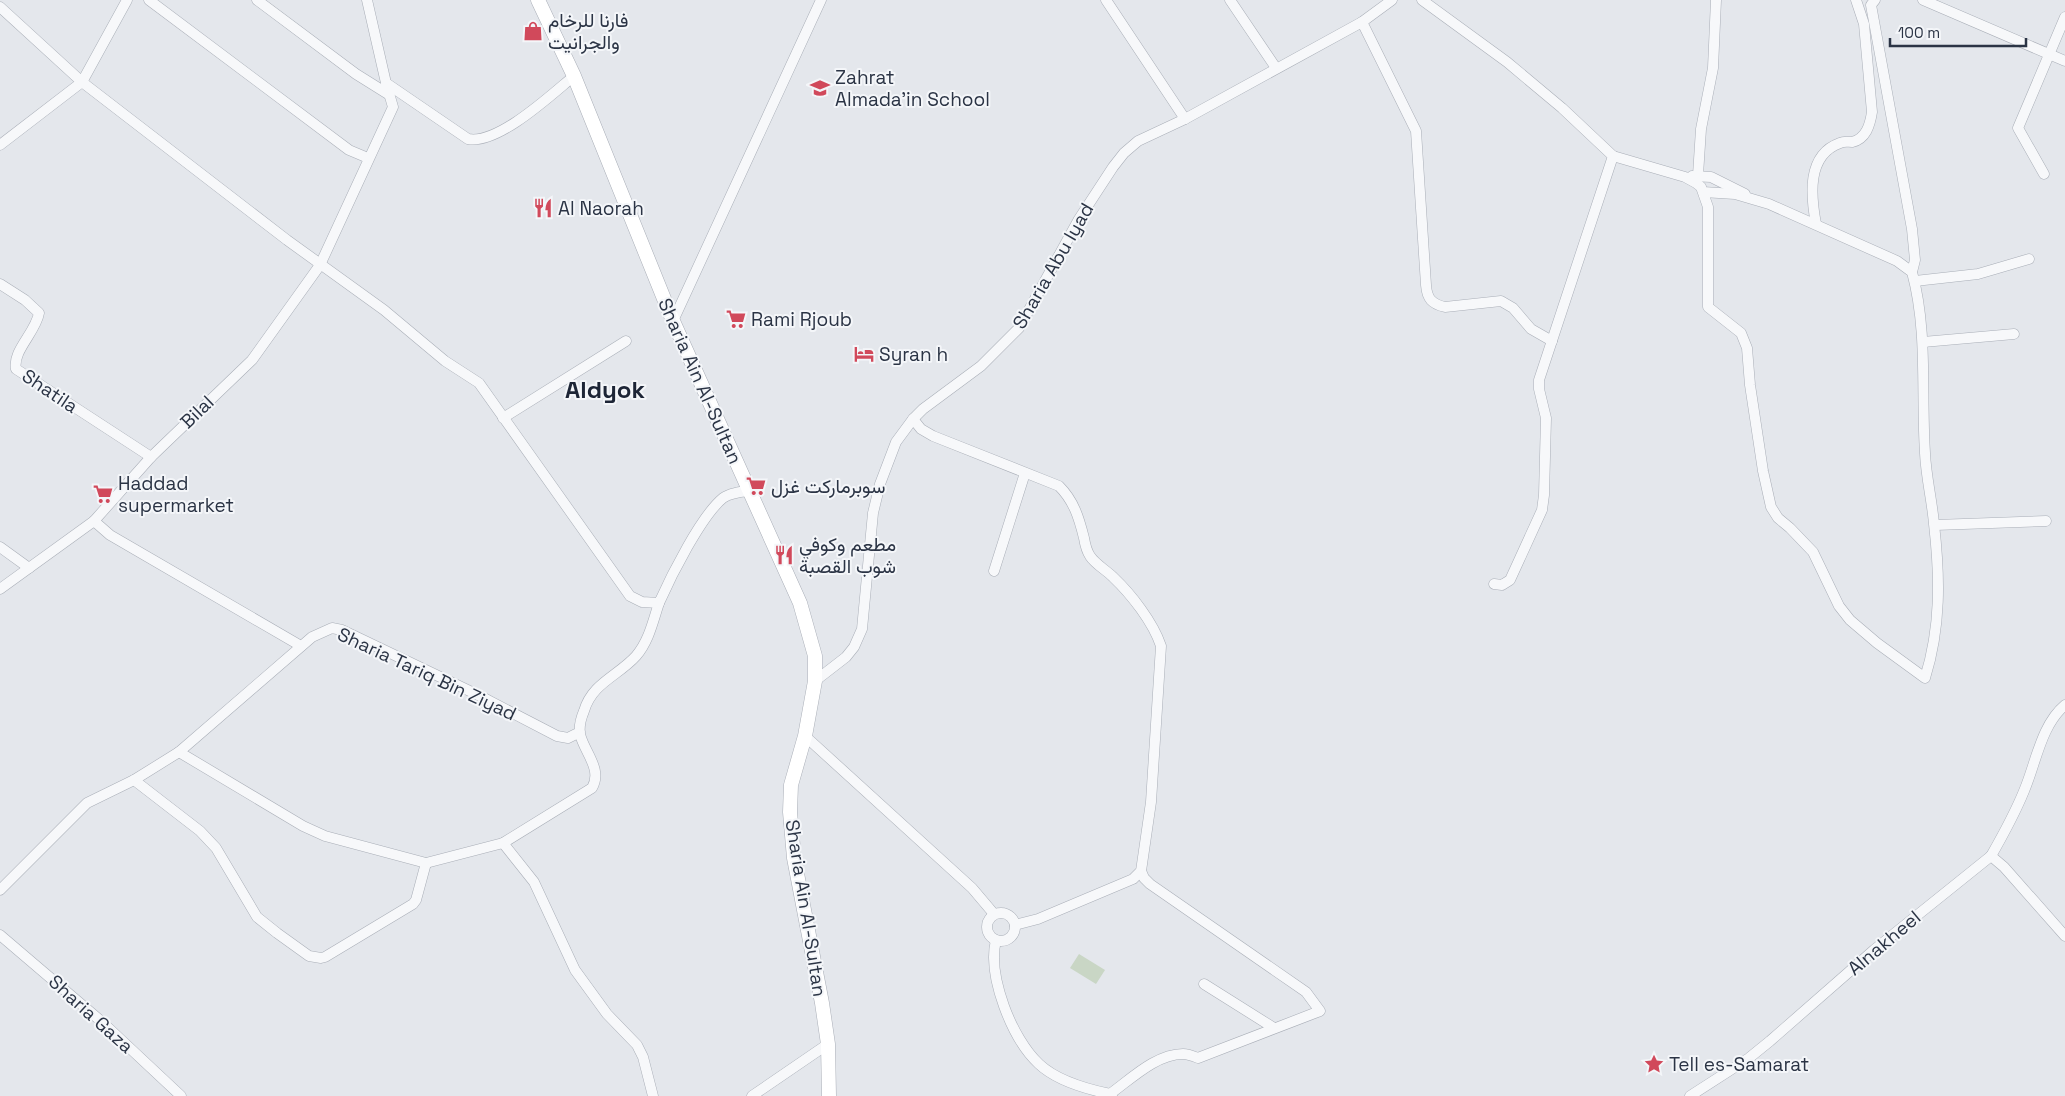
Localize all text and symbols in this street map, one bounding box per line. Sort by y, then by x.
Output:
place label: فارنا للرخام والجرانيت [548,8,629,55]
scale bar [1890,15,2026,47]
shop icon: فارنا للرخام والجرانيت [522,20,544,42]
text: 100 m [1898,23,1940,42]
place label: Zahrat Almada'in School [835,65,990,112]
school or university icon: Zahrat Almada'in School [809,77,831,99]
place label: Al Naorah [558,196,644,221]
restaurant icon: Al Naorah [532,197,554,219]
street label: Sharia Abu Iyad [1007,198,1099,334]
street label: Sharia Ain Al-Sultan [652,294,748,468]
place label: Rami Rjoub [751,307,852,332]
supermarket icon: Rami Rjoub [725,308,747,330]
place label: Syran h [879,342,948,367]
hotel icon: Syran h [853,343,875,365]
street label: Shatila [17,363,83,419]
district label: Aldyok [565,374,645,405]
street label: Bilal [175,390,219,434]
place label: Haddad supermarket [118,471,234,518]
place label: سوبرماركت غزل [771,474,886,499]
supermarket icon: سوبرماركت غزل [745,475,767,497]
supermarket icon: Haddad supermarket [92,483,114,505]
place label: مطعم وكوفي شوب القصبة [799,532,896,579]
restaurant icon: مطعم وكوفي شوب القصبة [773,544,795,566]
street label: Sharia Tariq Bin Ziyad [334,622,520,726]
street label: Sharia Ain Al-Sultan [780,818,832,998]
street label: Alnakheel [1842,905,1926,981]
street label: Sharia Gaza [43,969,139,1059]
place label: Tell es-Samarat [1669,1052,1809,1077]
place icon: Tell es-Samarat [1643,1053,1665,1075]

